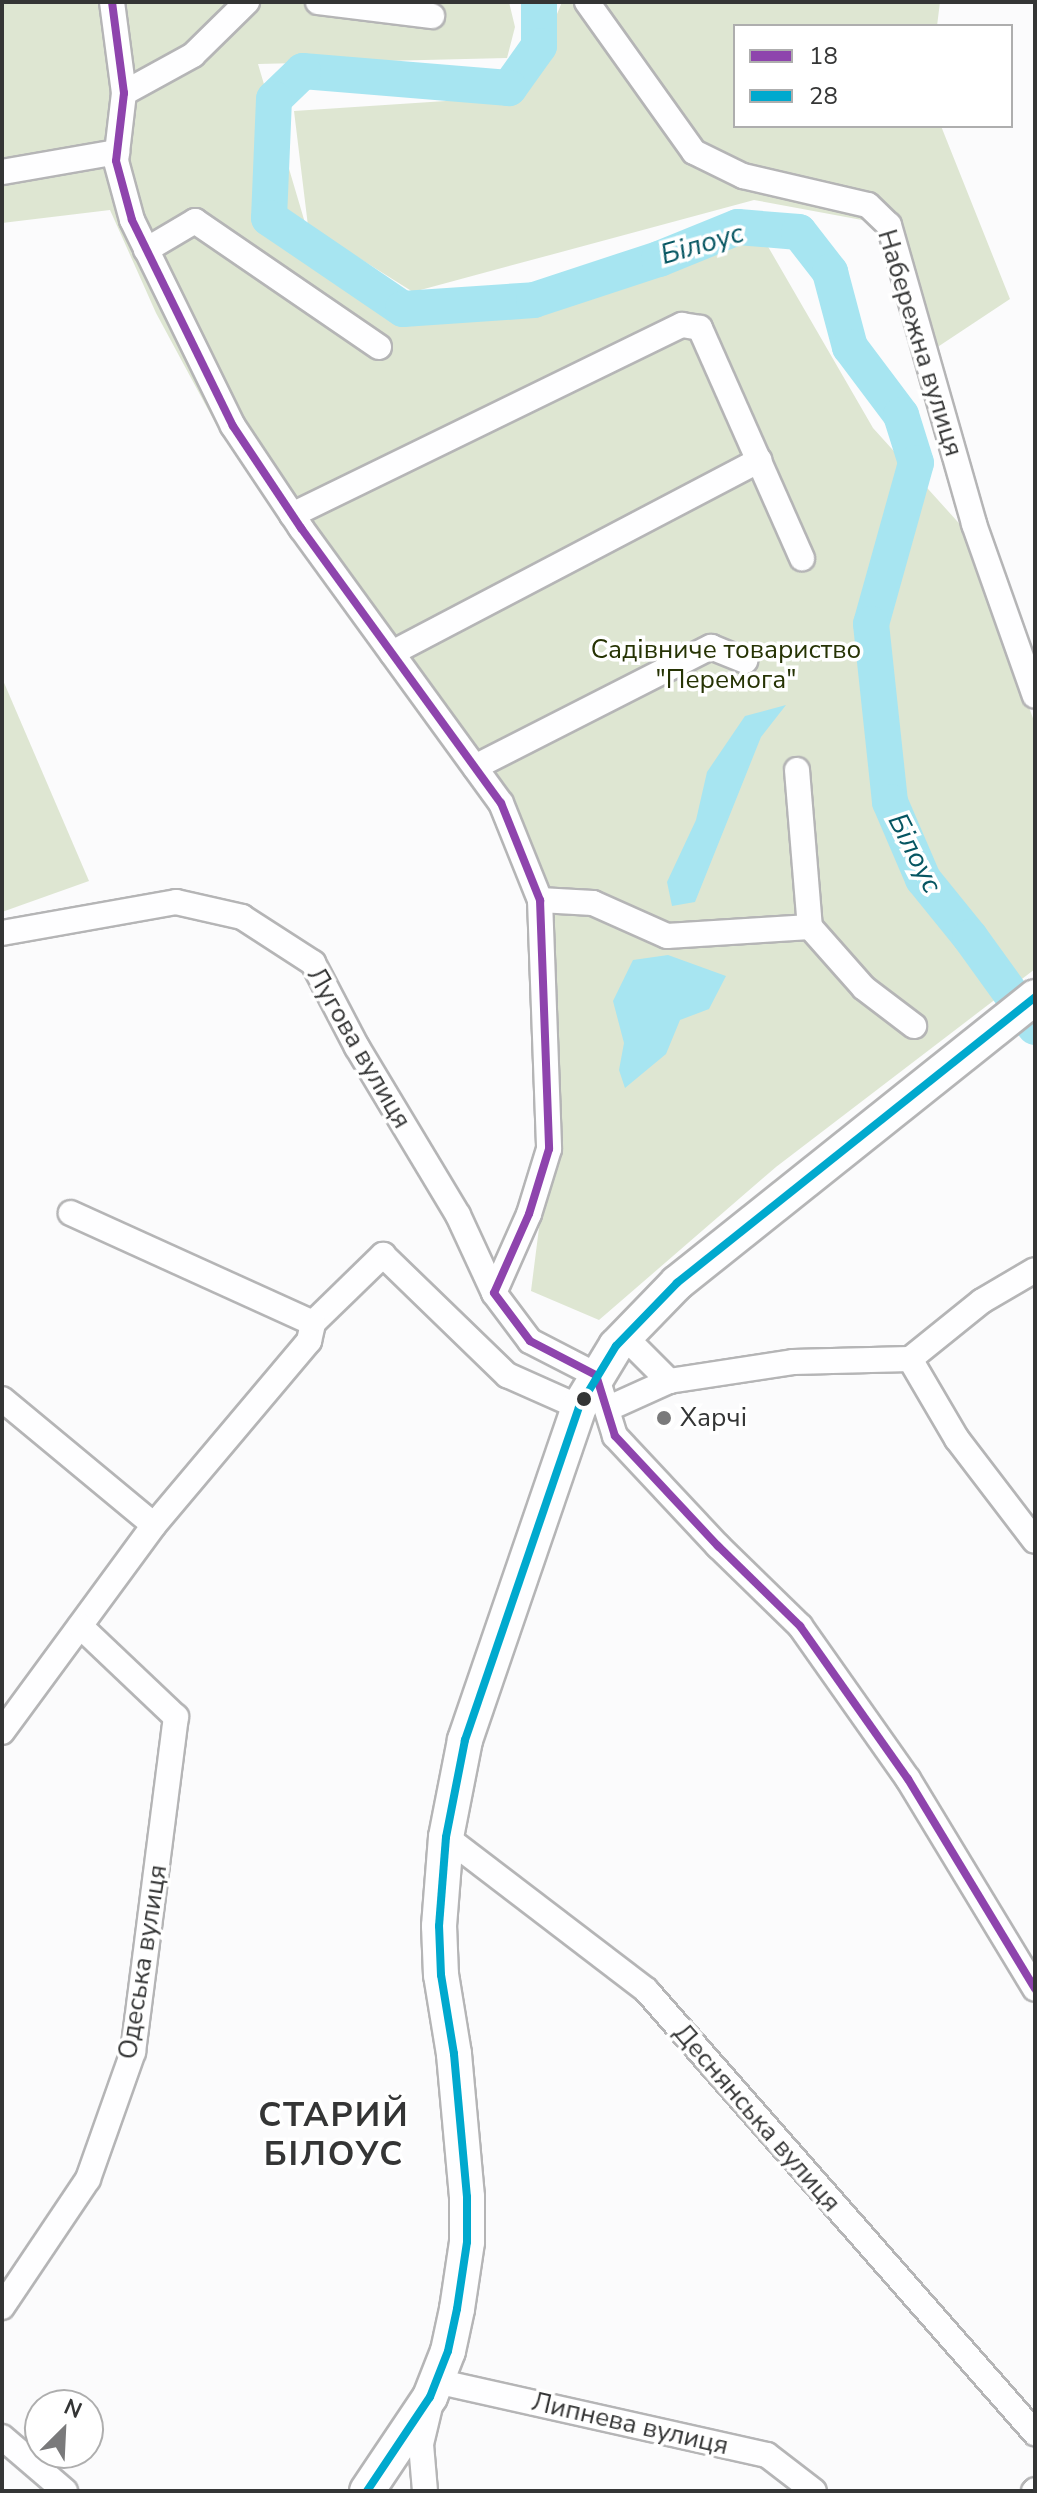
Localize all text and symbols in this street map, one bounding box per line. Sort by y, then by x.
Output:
legend [733,24,1013,128]
text: 18 [809,40,838,72]
text: 28 [809,80,838,112]
water label: Білоус [657,216,747,272]
street label: Набережна вулиця [871,226,969,460]
park label: Садівниче товариство "Перемога" [591,634,861,696]
water label: Білоус [881,808,949,898]
street label: Лугова вулиця [300,962,418,1134]
unlabelled marker [576,1391,592,1407]
place label: Харчі [680,1402,747,1434]
marker: Харчі [655,1409,673,1427]
street label: Одеська вулиця [112,1863,174,2061]
street label: Деснянська вулиця [667,2018,847,2218]
district label: СТАРИЙ БІЛОУС [258,2095,410,2174]
street label: Липнева вулиця [529,2386,731,2462]
north arrow [24,2389,104,2469]
text: N [59,2392,87,2426]

